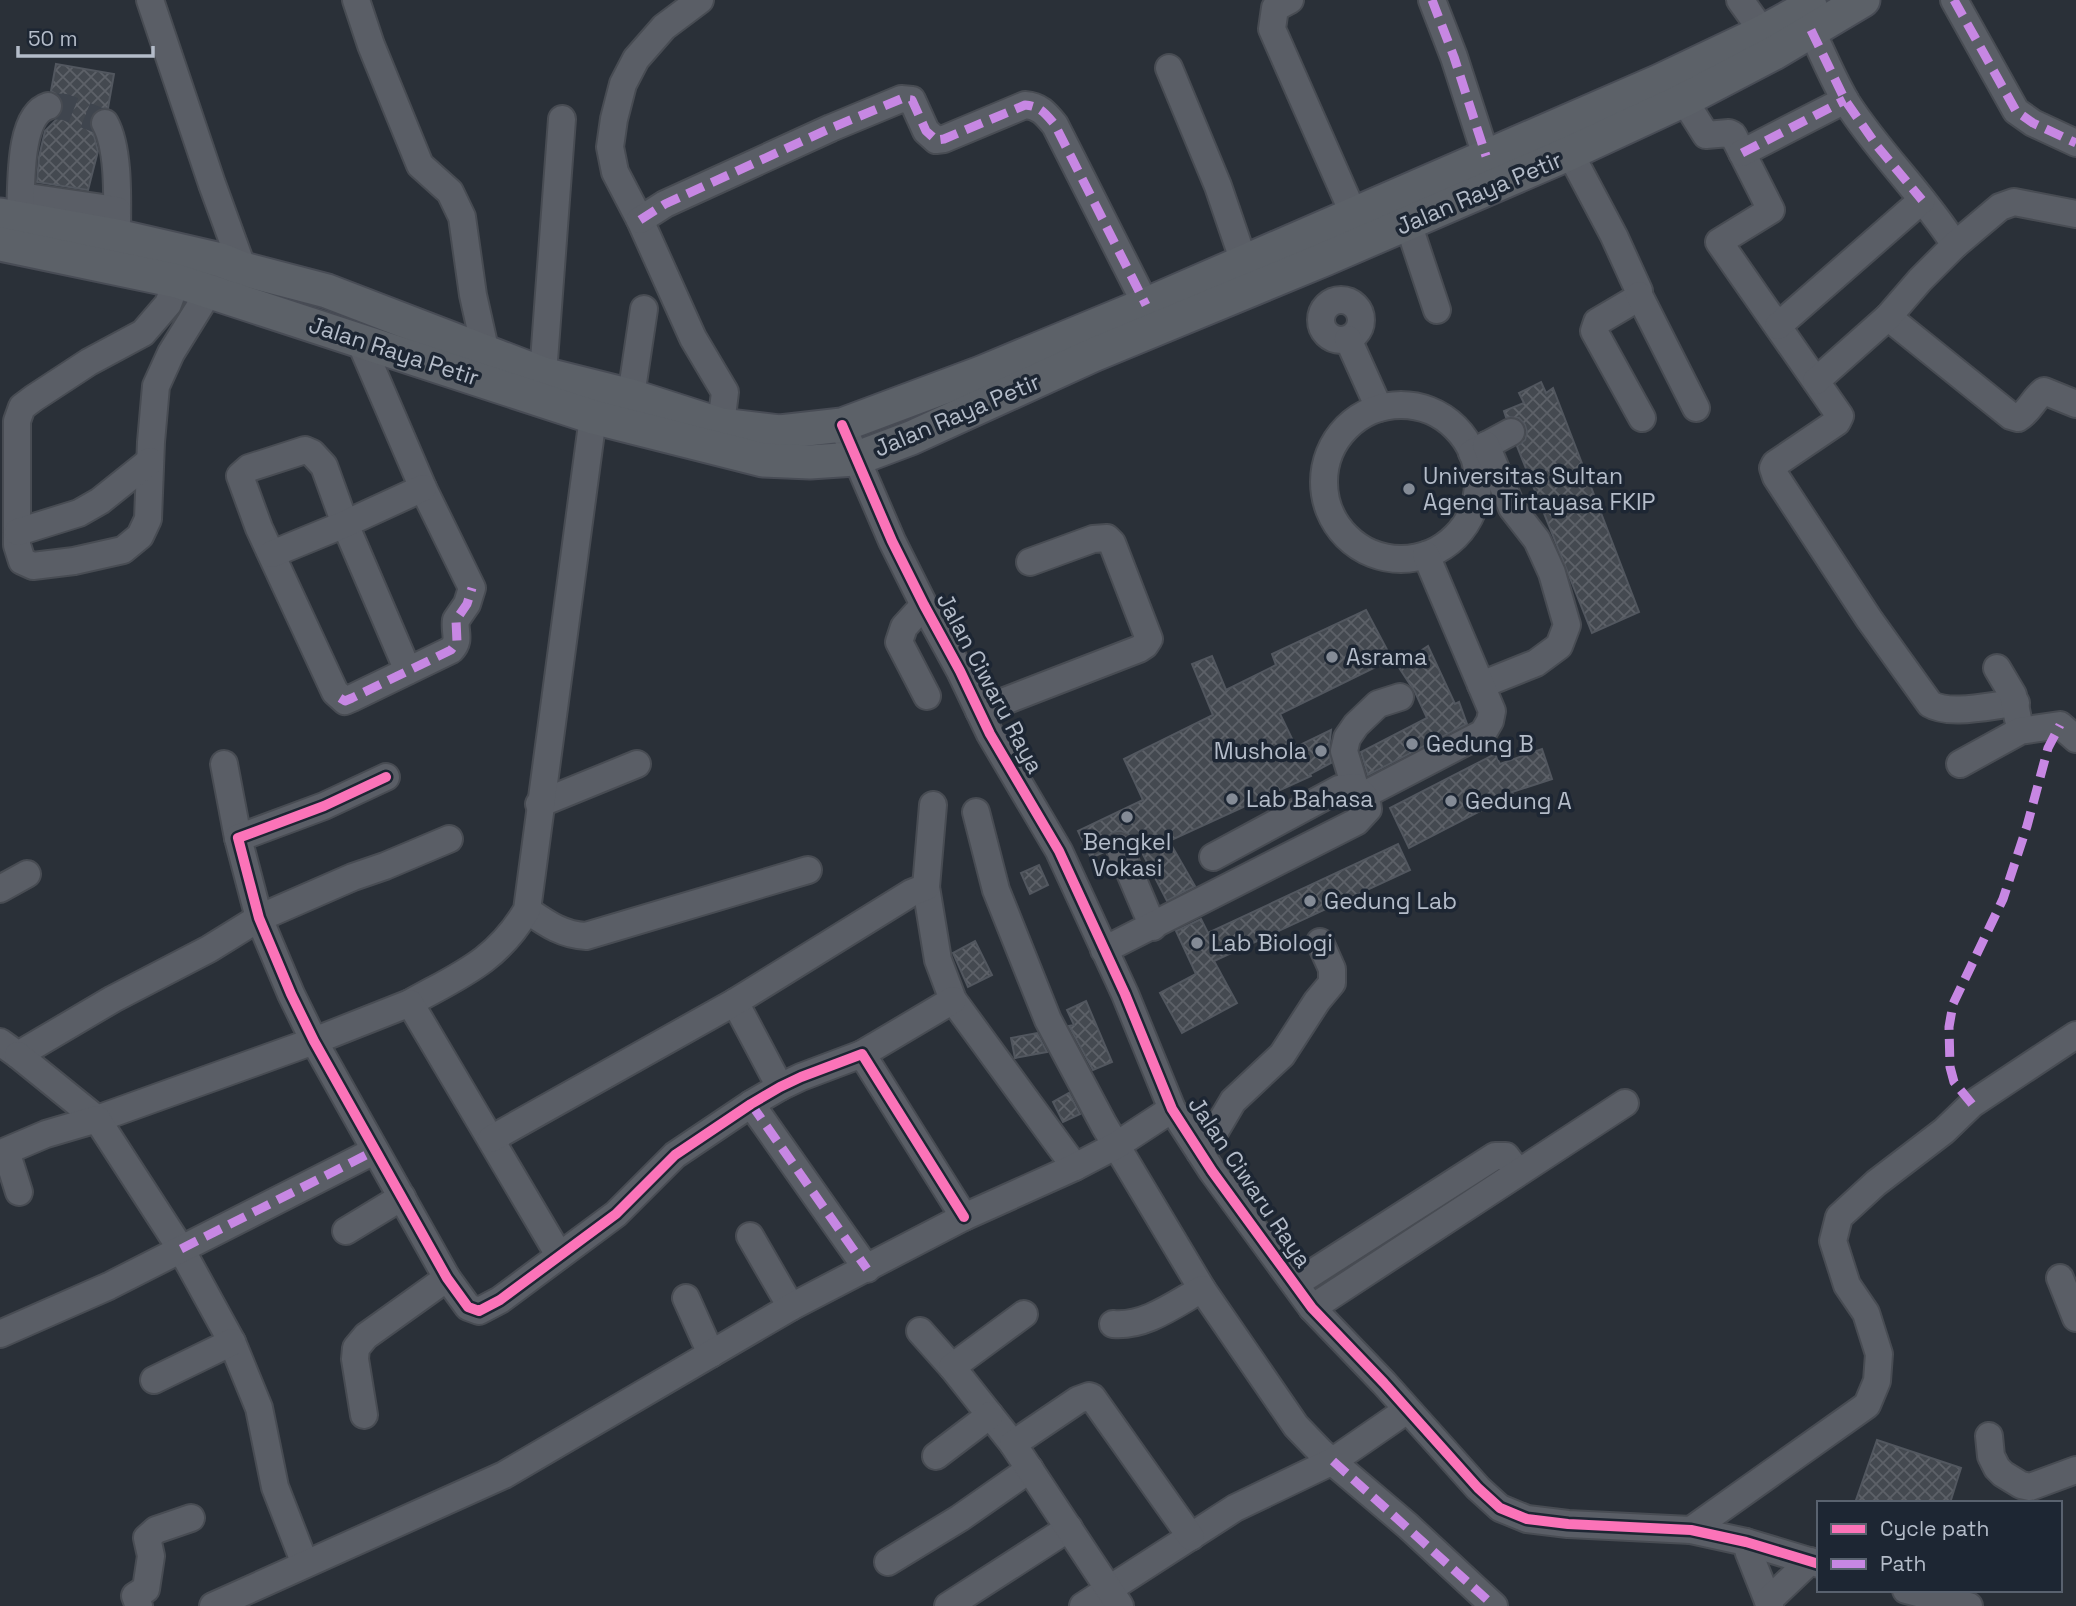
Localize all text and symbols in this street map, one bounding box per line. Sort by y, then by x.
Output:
scale bar [18,14,152,58]
text: 50 m [28,25,78,52]
street label: Jalan Raya Petir [1392,145,1566,241]
street label: Jalan Raya Petir [305,309,483,393]
street label: Jalan Raya Petir [870,367,1044,463]
place label: Universitas Sultan Ageng Tirtayasa FKIP [1423,461,1656,517]
marker: Universitas Sultan Ageng Tirtayasa FKIP [1401,481,1417,497]
street label: Jalan Ciwaru Raya [930,587,1050,779]
place label: Asrama [1346,642,1427,672]
marker: Asrama [1324,649,1340,665]
place label: Gedung B [1426,729,1534,759]
place label: Mushola [1214,736,1307,766]
marker: Gedung B [1404,736,1420,752]
marker: Mushola [1313,743,1329,759]
place label: Lab Bahasa [1246,784,1373,814]
place label: Gedung A [1465,786,1572,816]
marker: Lab Bahasa [1224,791,1240,807]
marker: Gedung A [1443,793,1459,809]
marker: Bengkel Vokasi [1119,809,1135,825]
place label: Bengkel Vokasi [1083,827,1171,883]
place label: Gedung Lab [1324,886,1457,916]
marker: Gedung Lab [1302,893,1318,909]
place label: Lab Biologi [1211,928,1333,958]
marker: Lab Biologi [1189,935,1205,951]
street label: Jalan Ciwaru Raya [1182,1091,1318,1273]
legend [1817,1501,2062,1592]
text: Cycle path [1880,1515,1989,1542]
text: Path [1880,1550,1926,1577]

